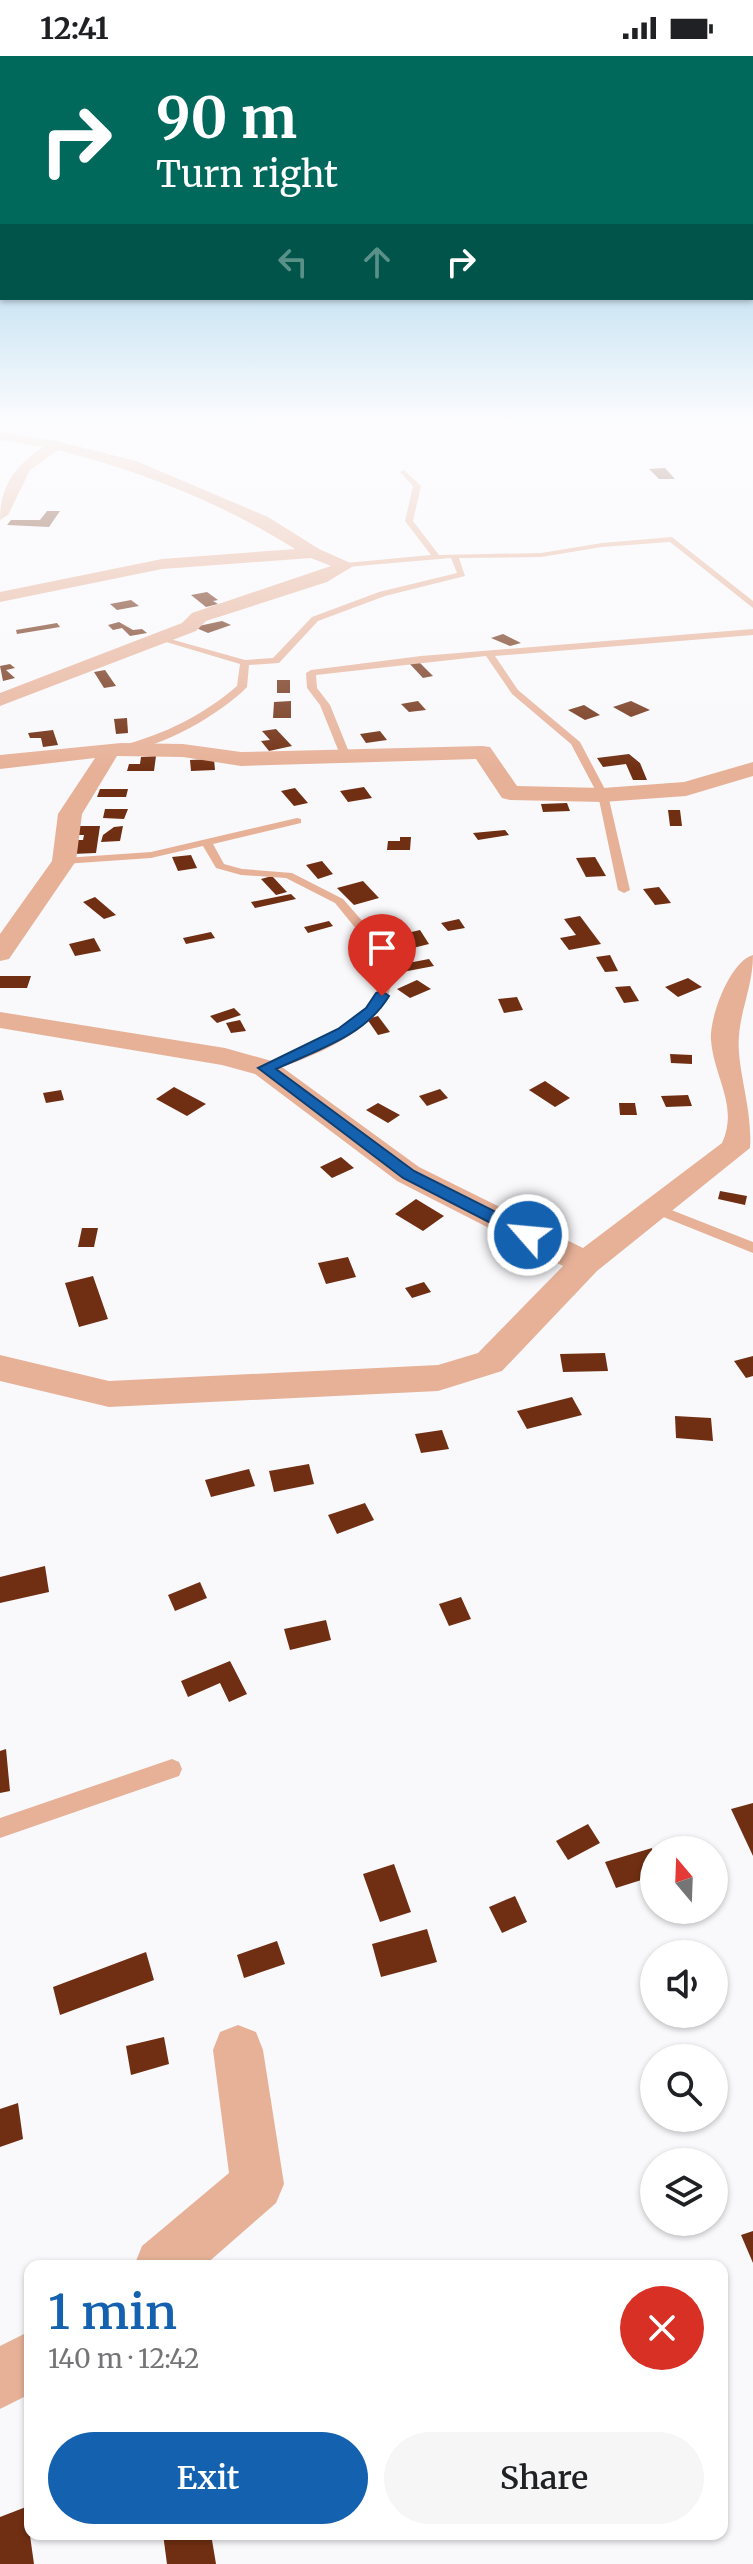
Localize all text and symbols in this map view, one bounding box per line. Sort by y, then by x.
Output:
text: 12:41 [40,9,109,47]
text: 90 m [156,83,297,153]
icon: right [24,88,128,192]
text: Turn right [156,152,338,197]
icon: left [271,240,315,284]
icon: ahead [355,240,399,284]
icon: right [439,240,483,284]
pin [348,914,416,996]
icon: arrive [360,926,404,970]
position arrow [486,1193,570,1277]
north arrow [640,1836,728,1924]
map controls [640,1836,728,2236]
button: sound [640,1940,728,2028]
button: search [640,2044,728,2132]
button: layers [640,2148,728,2236]
text: 1 min [48,2282,177,2342]
button: close [620,2286,704,2370]
text: 140 m · 12:42 [48,2342,200,2375]
button: Exit [48,2432,368,2524]
button: Share [384,2432,704,2524]

